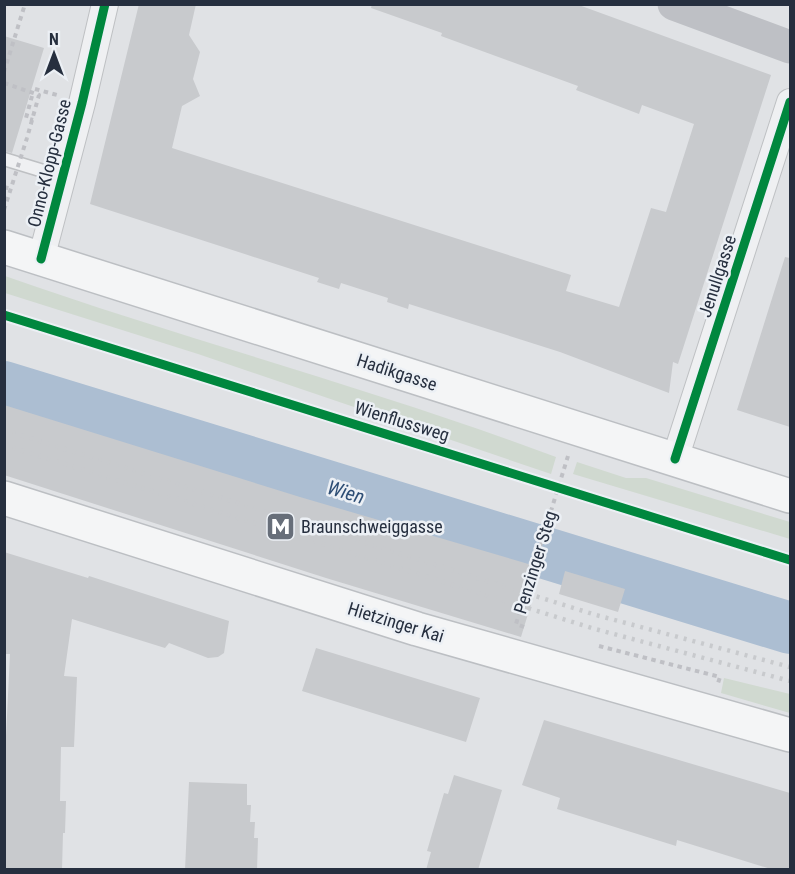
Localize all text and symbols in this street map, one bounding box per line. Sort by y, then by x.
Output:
north arrow [24,24,84,84]
text: N [49,30,59,49]
street label: Onno-Klopp-Gasse [23,97,75,229]
street label: Jenullgasse [694,232,740,320]
street label: Hadikgasse [354,349,440,395]
street label: Wienflussweg [352,397,452,445]
water label: Wien [324,475,368,509]
street label: Penzinger Steg [509,508,561,616]
metro station icon: Braunschweiggasse [264,510,296,542]
place label: Braunschweiggasse [301,516,443,537]
street label: Hietzinger Kai [345,597,447,647]

